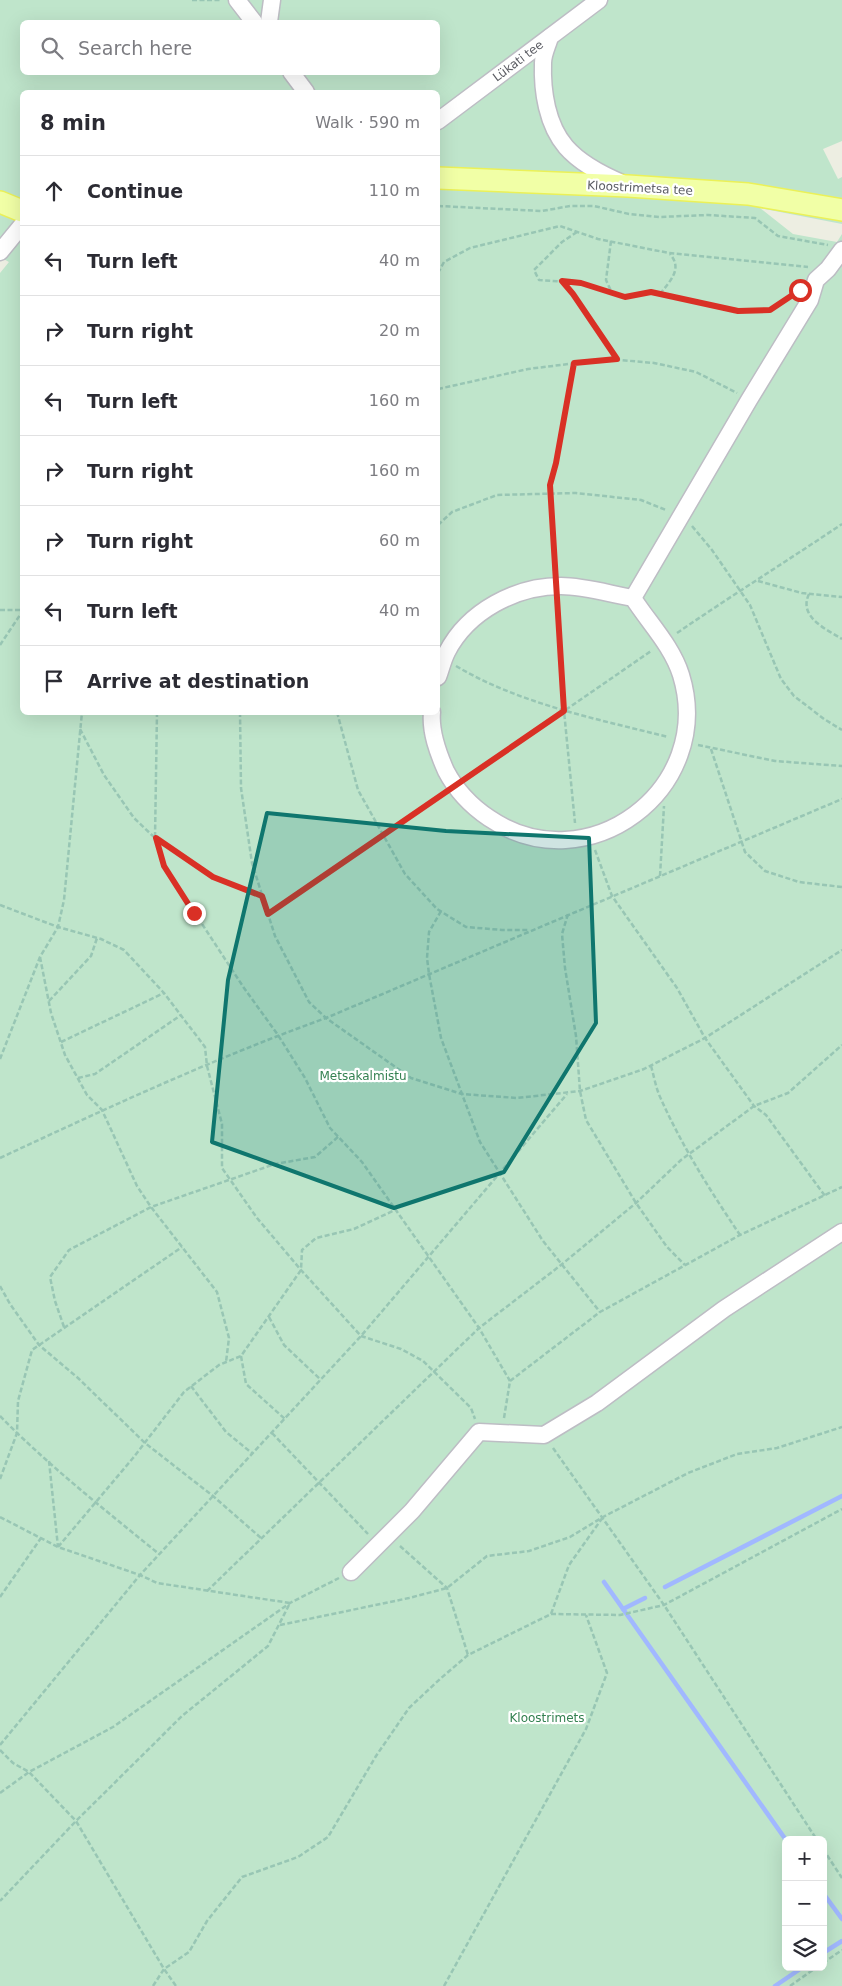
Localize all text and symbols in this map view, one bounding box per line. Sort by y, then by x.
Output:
search box [20,20,440,75]
icon: search [38,34,66,62]
text: Search here [78,37,192,59]
street label: Lükati tee [490,38,546,84]
text: 8 min [40,111,106,135]
text: Walk · 590 m [315,113,420,132]
icon: ahead [40,177,68,205]
street label: Kloostrimetsa tee [587,178,693,198]
text: Continue [87,180,183,202]
text: 110 m [369,181,420,200]
icon: left [40,247,68,275]
text: Turn left [87,250,178,272]
text: 40 m [379,251,420,270]
route start [789,279,812,302]
icon: right [40,317,68,345]
text: Turn right [87,320,193,342]
text: 20 m [379,321,420,340]
icon: left [40,387,68,415]
text: Turn left [87,390,178,412]
text: 160 m [369,391,420,410]
icon: right [40,457,68,485]
text: Turn right [87,460,193,482]
text: 160 m [369,461,420,480]
icon: right [40,527,68,555]
text: Turn right [87,530,193,552]
text: 60 m [379,531,420,550]
icon: left [40,597,68,625]
text: Turn left [87,600,178,622]
text: 40 m [379,601,420,620]
icon: arrive [40,667,68,695]
text: Arrive at destination [87,670,309,692]
route end [183,902,206,925]
park label: Metsakalmistu [319,1069,407,1083]
park label: Kloostrimets [509,1711,585,1725]
map controls [782,1836,827,1971]
button: + [782,1836,827,1881]
button: − [782,1881,827,1926]
button: layers [782,1926,827,1971]

